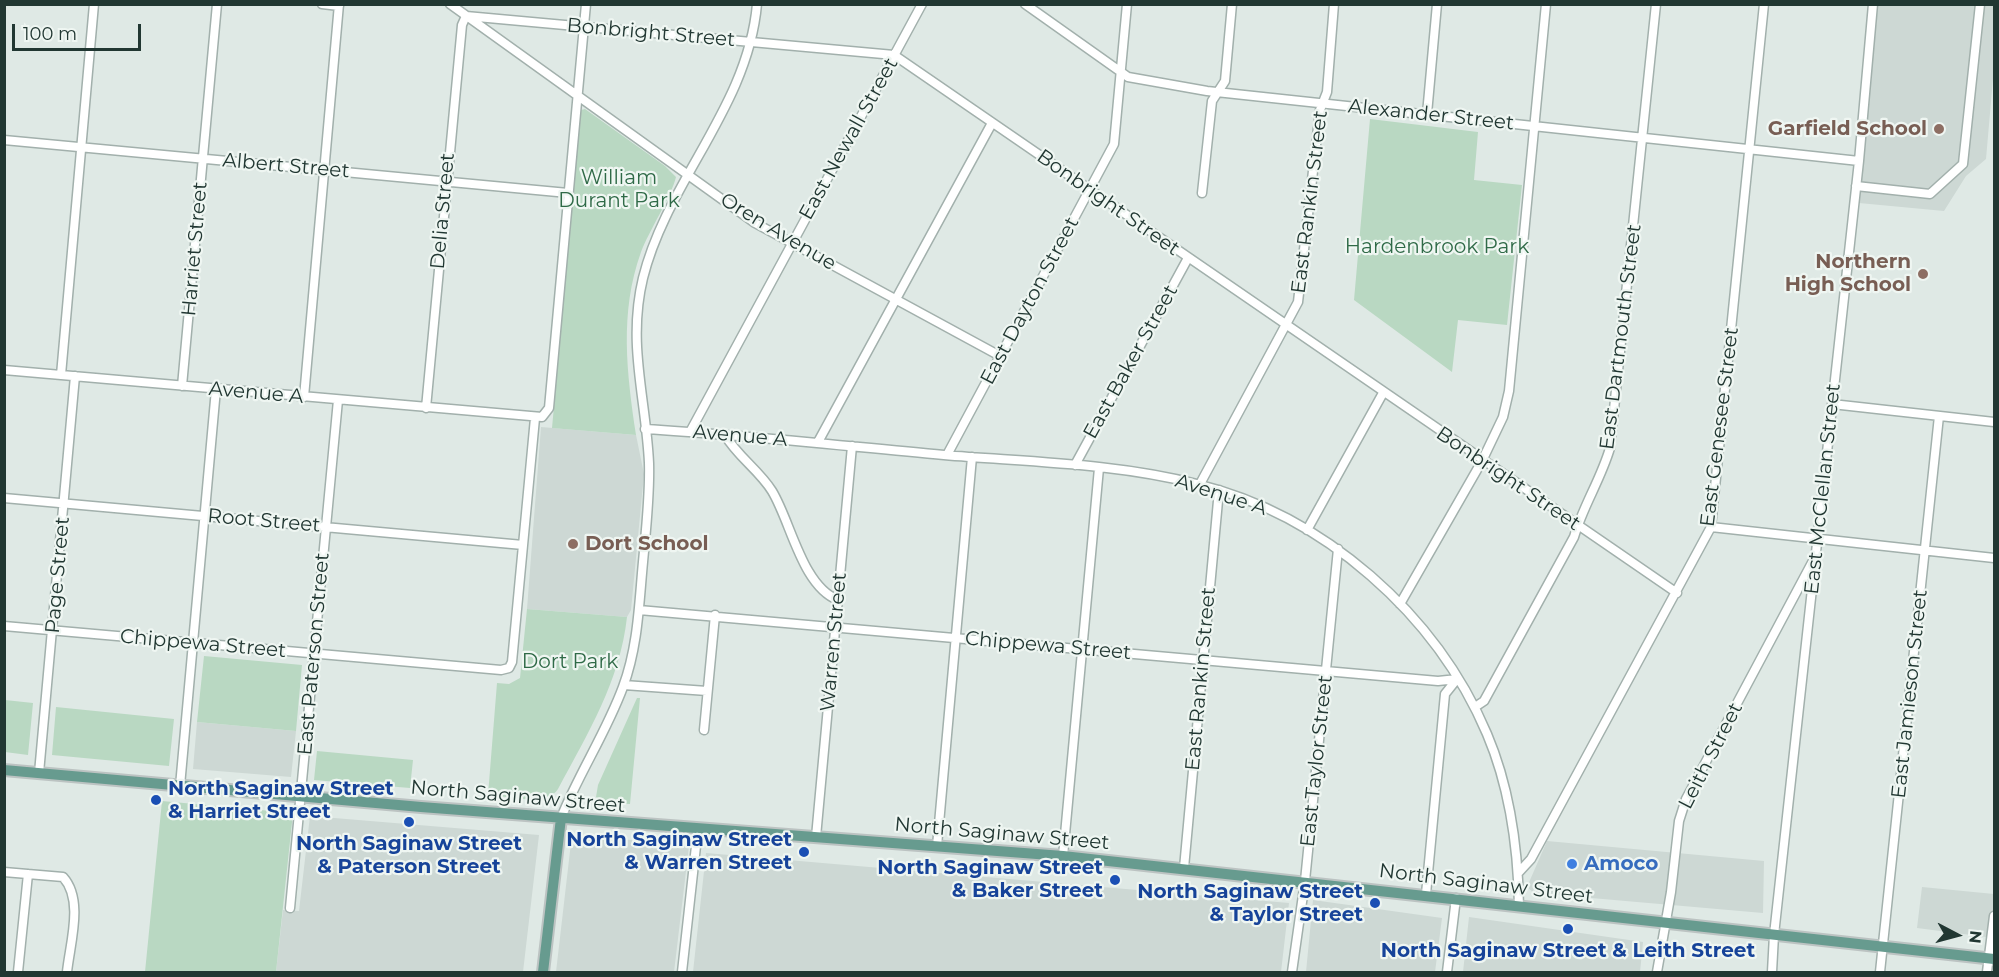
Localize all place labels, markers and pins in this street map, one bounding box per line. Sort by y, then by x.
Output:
place label: Garfield School [1768,117,1927,141]
marker: Garfield School [1932,122,1946,136]
place label: Northern High School [1785,250,1911,297]
marker: Northern High School [1916,267,1930,281]
place label: Dort School [585,532,709,556]
marker: Dort School [566,537,580,551]
place label: North Saginaw Street & Harriet Street [168,777,394,824]
marker: North Saginaw Street & Harriet Street [149,793,163,807]
marker: North Saginaw Street & Paterson Street [402,815,416,829]
place label: North Saginaw Street & Warren Street [566,828,792,875]
place label: North Saginaw Street & Paterson Street [296,832,522,879]
marker: North Saginaw Street & Warren Street [797,845,811,859]
place label: Amoco [1584,852,1658,876]
place label: North Saginaw Street & Baker Street [877,856,1103,903]
marker: Amoco [1565,857,1579,871]
marker: North Saginaw Street & Baker Street [1108,873,1122,887]
place label: North Saginaw Street & Taylor Street [1137,880,1363,927]
marker: North Saginaw Street & Taylor Street [1368,896,1382,910]
marker: North Saginaw Street & Leith Street [1561,922,1575,936]
place label: North Saginaw Street & Leith Street [1381,939,1755,963]

